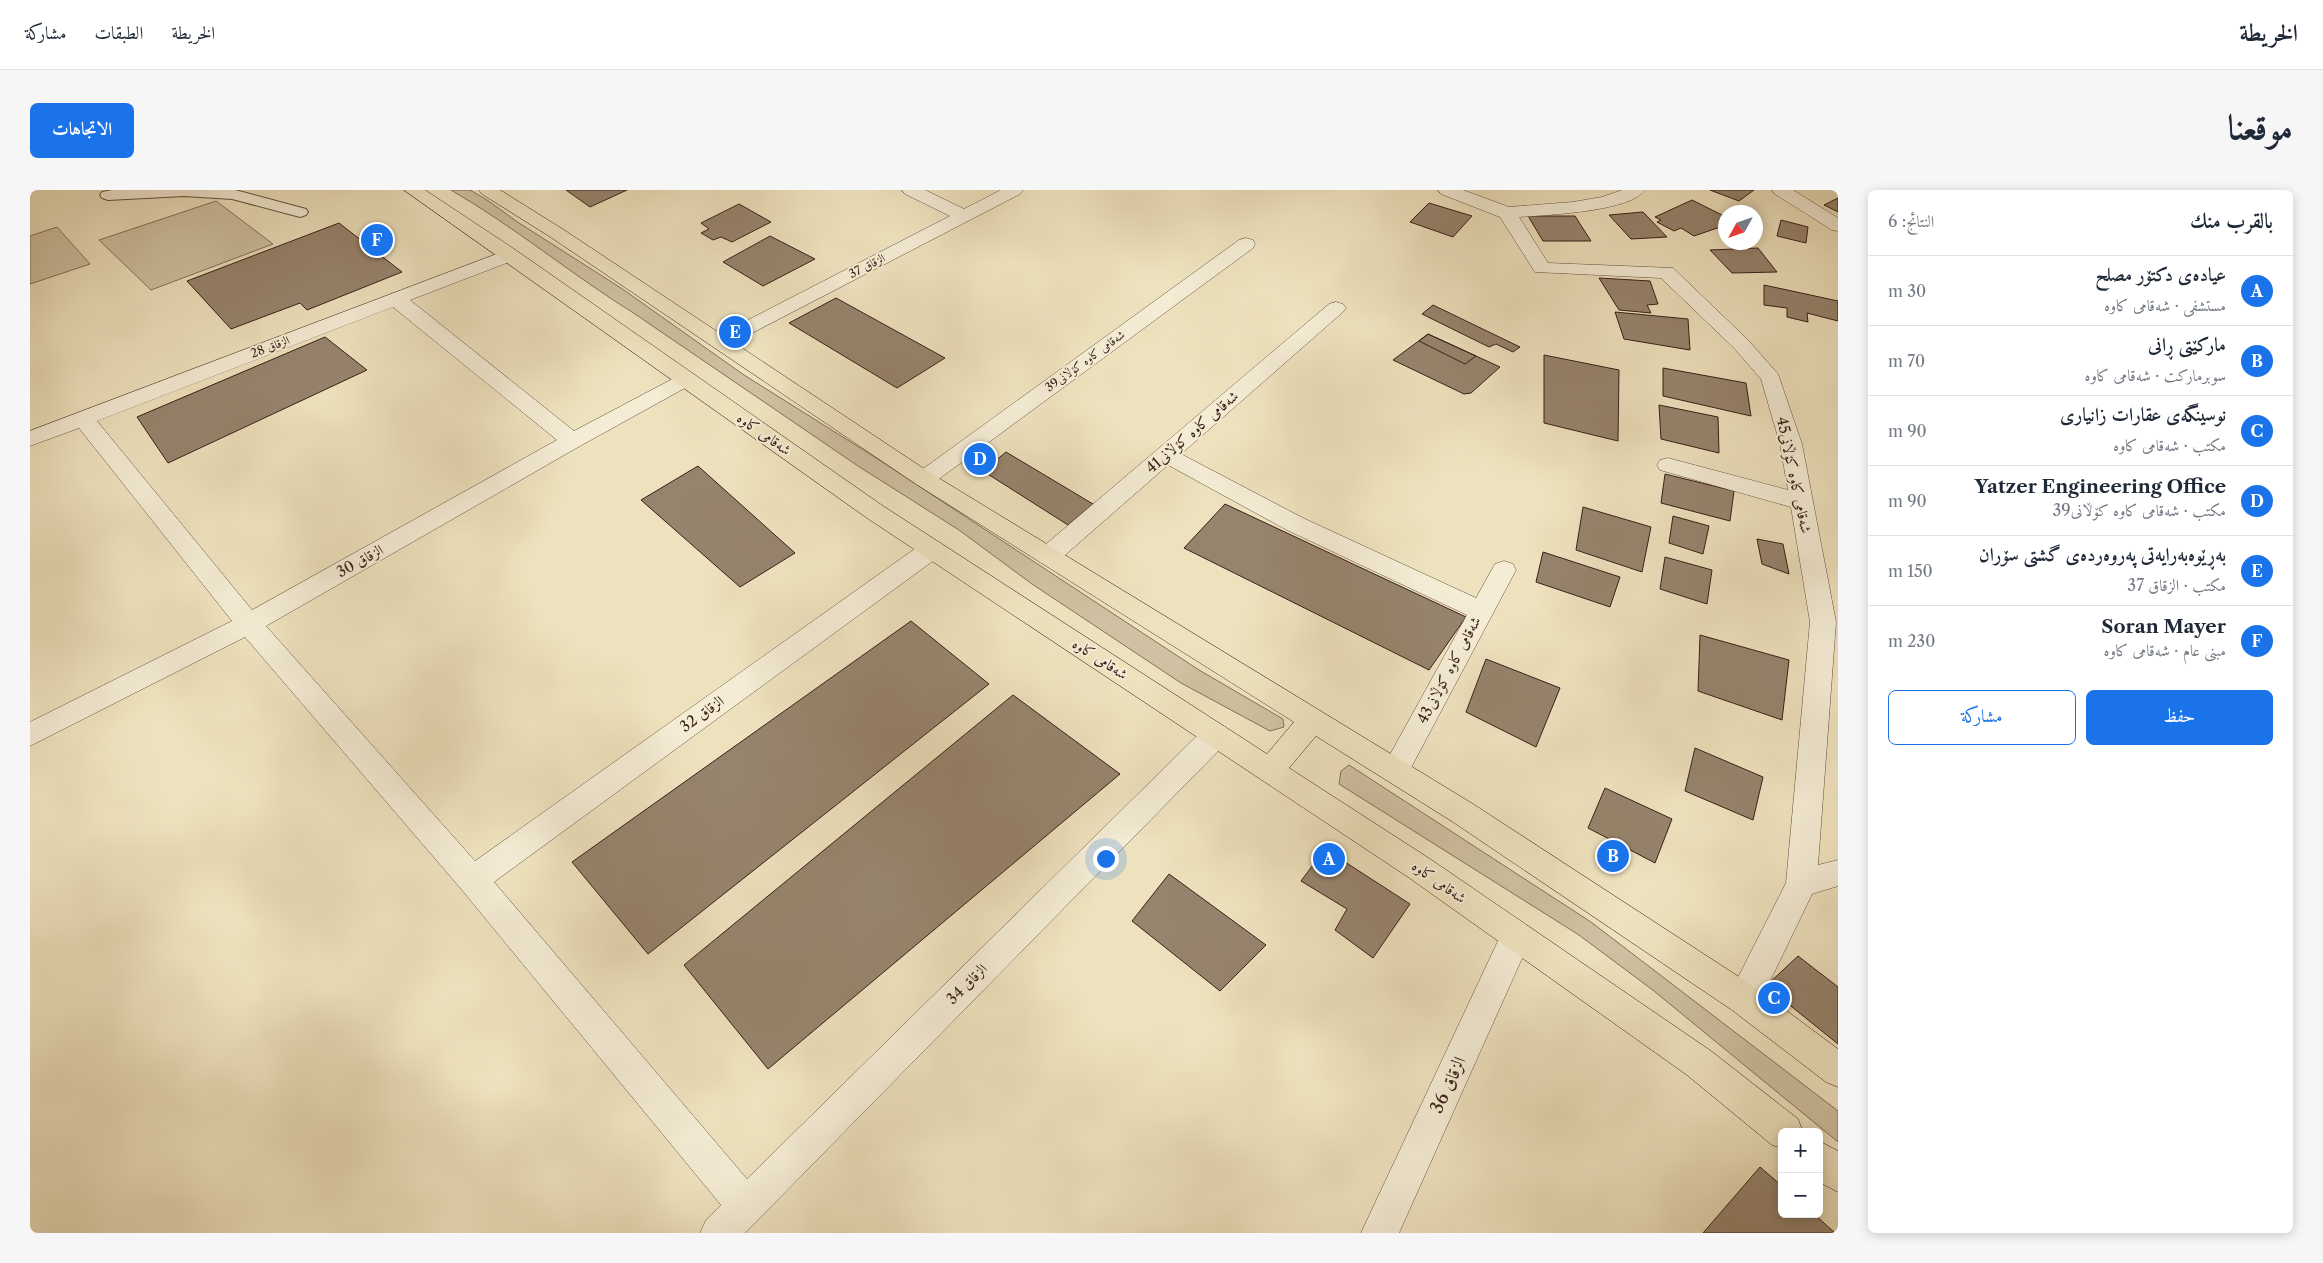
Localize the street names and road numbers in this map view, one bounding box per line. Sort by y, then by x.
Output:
street label: الزقاق 37 [846,250,888,281]
street label: شەقامی کاوە کۆڵانی39 [1042,326,1128,395]
street label: الزقاق 28 [248,332,292,361]
street label: شەقامی کاوە کۆڵانی41 [1141,386,1242,477]
street label: شەقامی کاوە [733,408,795,459]
street label: شەقامی کاوە کۆڵانی45 [1773,415,1816,535]
street label: الزقاق 30 [333,540,387,581]
street label: شەقامی کاوە کۆڵانی43 [1412,613,1485,727]
street label: شەقامی کاوە [1069,634,1132,683]
street label: الزقاق 32 [676,691,727,736]
street label: شەقامی کاوە [1408,856,1470,907]
street label: الزقاق 34 [942,959,991,1008]
street label: الزقاق 36 [1425,1053,1471,1117]

